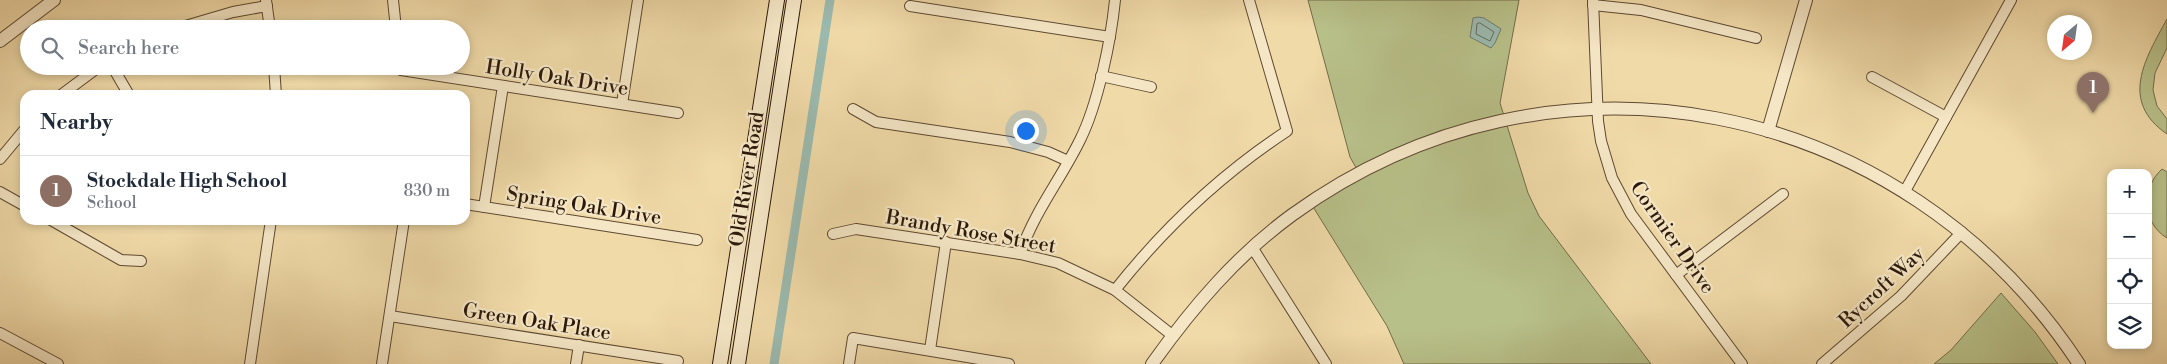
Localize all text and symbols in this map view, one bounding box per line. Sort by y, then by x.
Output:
north arrow [2047,15,2092,60]
search box [20,20,470,75]
icon: search [38,34,66,62]
text: Search here [78,36,179,60]
street label: Holly Oak Drive [484,55,630,102]
pin: 1 [2077,72,2109,113]
street label: Old River Road [724,109,771,249]
text: Nearby [40,110,113,136]
your location [1013,118,1039,144]
text: Stockdale High School [87,169,287,193]
map controls [2107,169,2152,349]
button: + [2107,169,2152,214]
street label: Cormier Drive [1624,177,1720,299]
text: 1 [52,181,60,201]
text: 830 m [403,181,450,201]
street label: Spring Oak Drive [505,182,663,231]
text: School [87,193,136,213]
street label: Brandy Rose Street [883,205,1058,260]
button: − [2107,214,2152,259]
street label: Rycroft Way [1834,242,1930,334]
button: locate [2107,259,2152,304]
street label: Green Oak Place [461,298,613,347]
button: layers [2107,304,2152,349]

